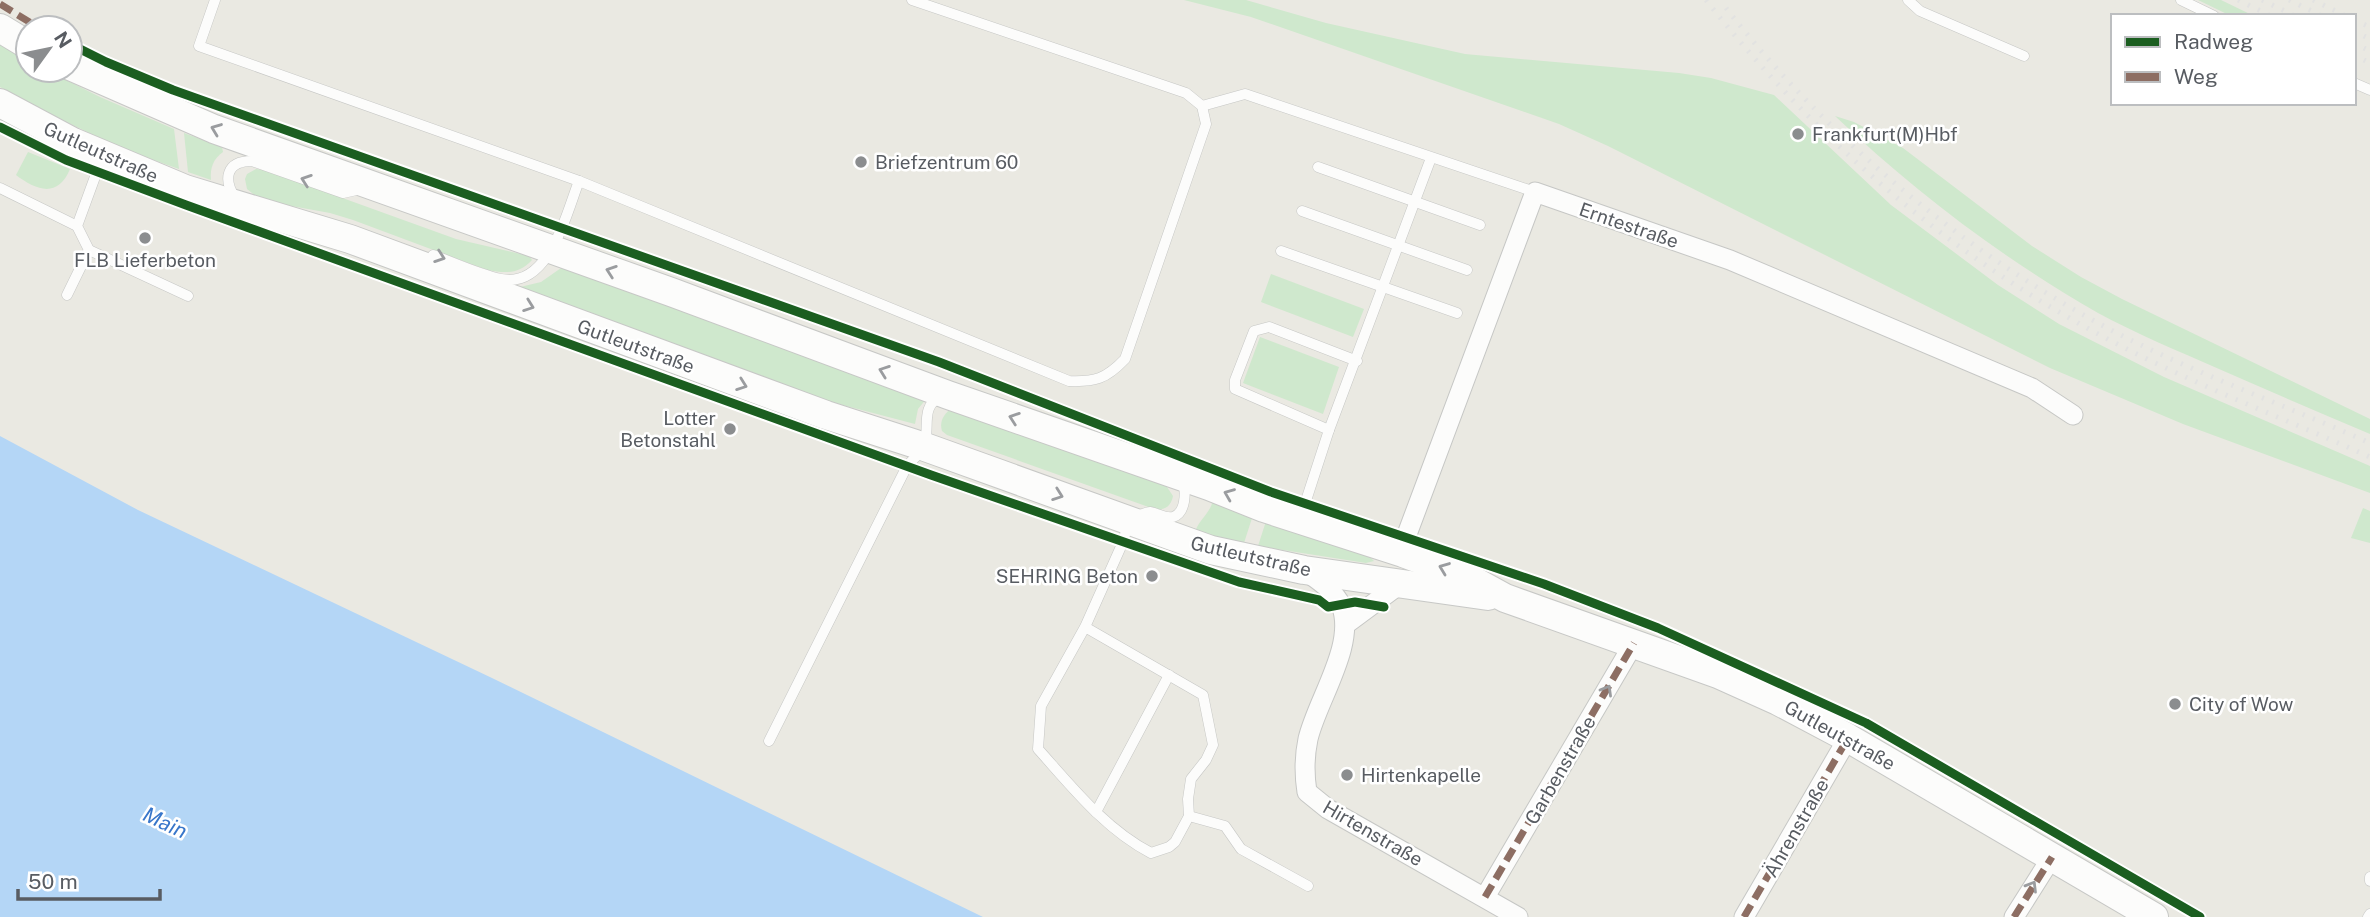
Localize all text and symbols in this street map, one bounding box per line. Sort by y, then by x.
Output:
north arrow [14,14,84,84]
legend [2111,14,2356,105]
text: N [50,28,77,52]
text: Radweg [2174,29,2253,54]
text: Weg [2174,64,2218,89]
street label: Gutleutstraße [40,117,162,187]
place label: Frankfurt(M)Hbf [1812,123,1957,145]
one-way arrow [210,124,222,138]
marker: Frankfurt(M)Hbf [1790,126,1806,142]
place label: Briefzentrum 60 [875,151,1018,173]
marker: Briefzentrum 60 [853,154,869,170]
one-way arrow [300,174,313,188]
street label: Erntestraße [1576,198,1682,252]
marker: FLB Lieferbeton [137,230,153,246]
place label: FLB Lieferbeton [74,249,216,271]
one-way arrow [433,249,445,263]
one-way arrow [606,265,618,279]
one-way arrow [522,298,534,312]
street label: Gutleutstraße [574,315,698,377]
one-way arrow [879,365,891,379]
one-way arrow [736,377,748,391]
place label: Lotter Betonstahl [620,407,716,451]
one-way arrow [1009,412,1021,426]
marker: Lotter Betonstahl [722,421,738,437]
one-way arrow [1051,487,1063,501]
one-way arrow [1224,488,1236,502]
street label: Gutleutstraße [1189,531,1313,581]
one-way arrow [1438,563,1450,577]
place label: SEHRING Beton [996,565,1138,587]
marker: SEHRING Beton [1144,568,1160,584]
one-way arrow [1598,685,1611,698]
place label: City of Wow [2189,693,2294,715]
street label: Gutleutstraße [1781,696,1899,774]
marker: City of Wow [2167,696,2183,712]
street label: Garbenstraße [1520,712,1600,828]
place label: Hirtenkapelle [1361,764,1481,786]
marker: Hirtenkapelle [1339,767,1355,783]
street label: Ährenstraße [1759,775,1833,881]
street label: Hirtenstraße [1319,796,1427,870]
water label: Main [139,801,191,844]
scale bar [18,858,159,902]
text: 50 m [28,869,78,894]
one-way arrow [2024,881,2037,894]

